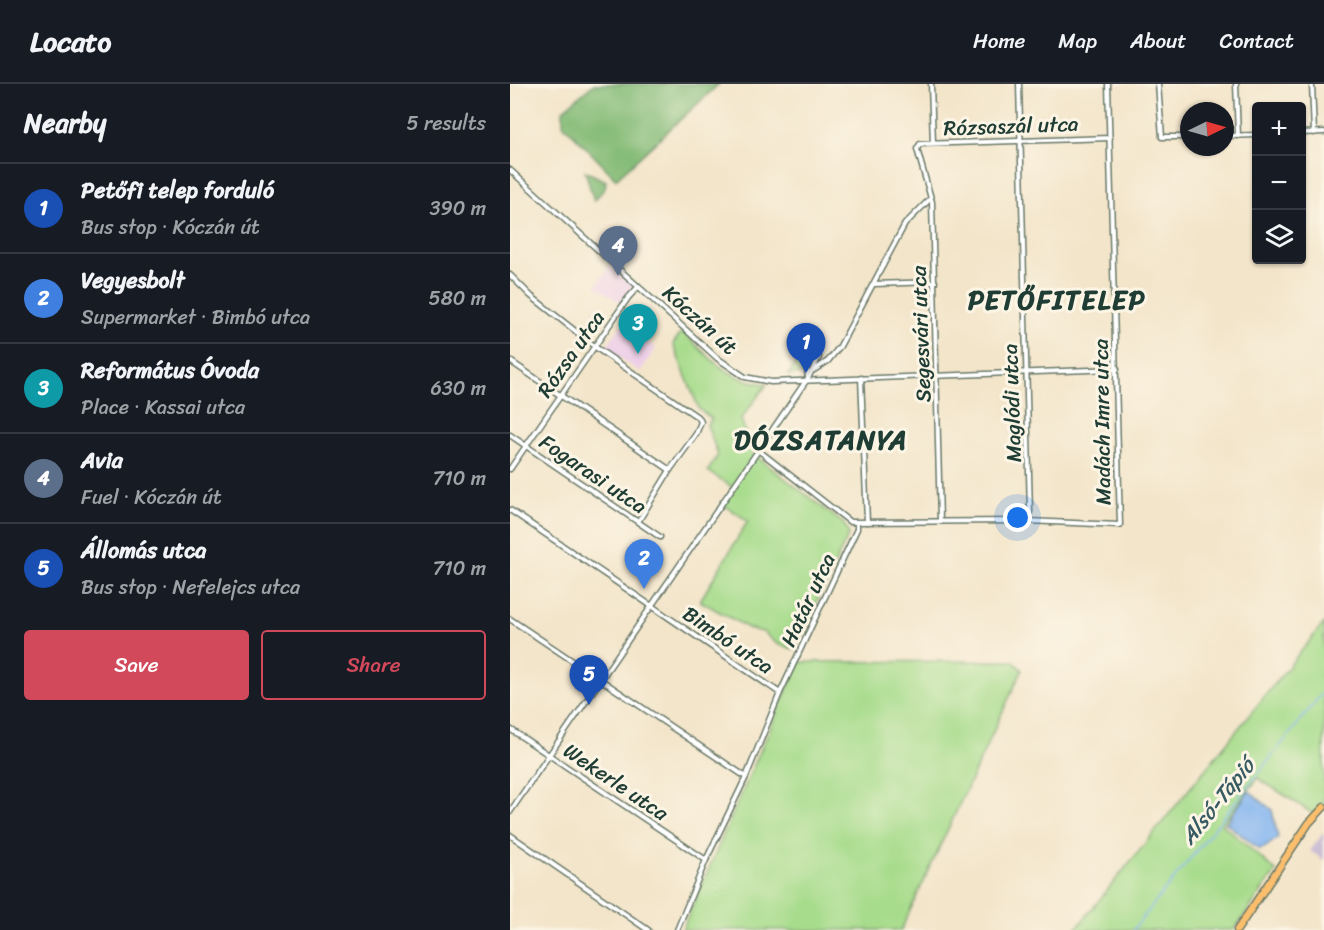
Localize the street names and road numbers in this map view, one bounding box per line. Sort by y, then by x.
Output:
street label: Rózsaszál utca [943,105,1080,147]
street label: Segesvári utca [900,265,942,403]
street label: Kóczán út [653,275,747,365]
street label: Rózsa utca [527,302,615,406]
street label: Madách Imre utca [1082,338,1122,505]
street label: Maglódi utca [991,343,1033,463]
street label: Fogarasi utca [531,424,655,525]
street label: Határ utca [770,546,847,653]
street label: Bimbó utca [675,595,782,685]
street label: Wekerle utca [555,733,677,832]

